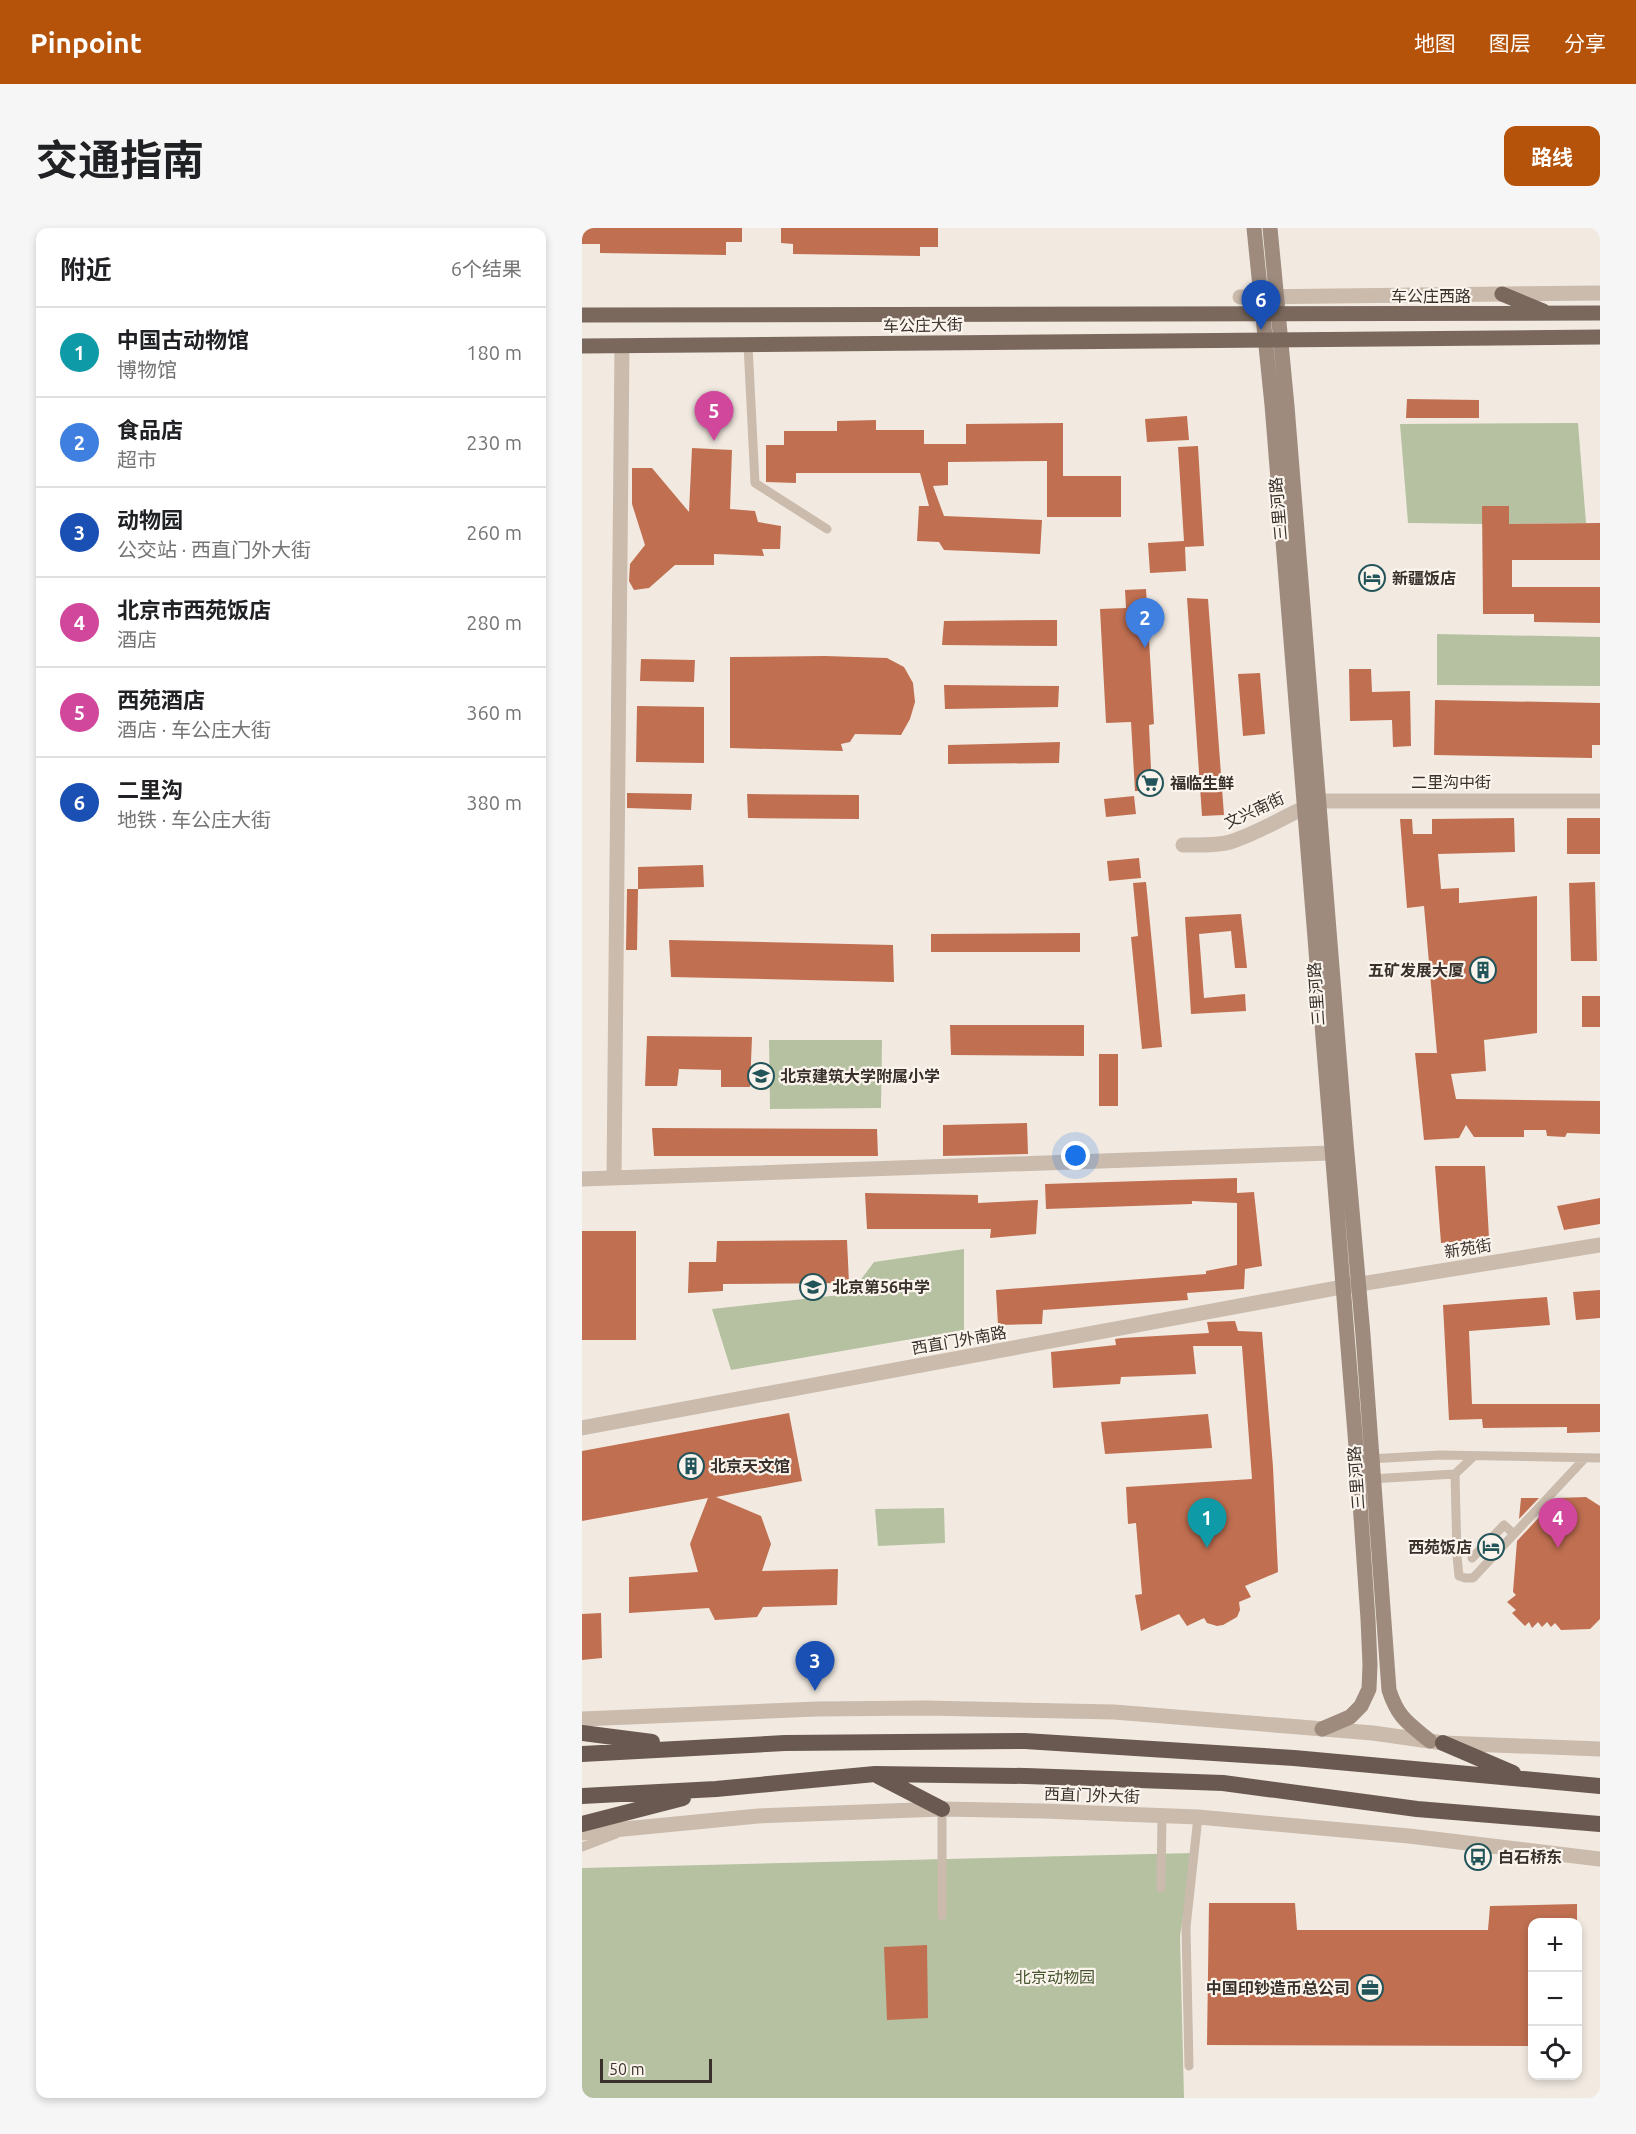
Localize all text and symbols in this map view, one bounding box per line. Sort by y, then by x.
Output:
text: Pinpoint [30,27,142,58]
text: 地图 [1414,31,1456,55]
text: 图层 [1489,31,1531,55]
text: 分享 [1564,31,1606,55]
button: 路线 [1504,126,1600,186]
text: 交通指南 [36,136,204,183]
text: 附近 [60,255,112,284]
text: 6个结果 [451,257,522,280]
pin: 6 [1242,280,1280,330]
street label: 车公庄西路 [1391,287,1471,305]
street label: 车公庄大街 [883,315,963,335]
text: 中国古动物馆 [117,327,249,352]
text: 1 [74,341,85,364]
text: 180 m [466,341,522,364]
text: 博物馆 [117,358,177,381]
pin: 5 [694,392,734,441]
text: 食品店 [117,417,183,442]
text: 2 [74,431,85,454]
text: 230 m [466,431,522,454]
text: 超市 [117,448,157,471]
street label: 三里河路 [1266,476,1290,542]
text: 动物园 [117,507,183,532]
text: 3 [74,521,85,544]
text: 260 m [466,521,522,544]
text: 公交站 · 西直门外大街 [117,538,311,561]
hotel icon: 新疆饭店 [1357,563,1387,593]
place label: 新疆饭店 [1392,569,1456,587]
text: 北京市西苑饭店 [117,597,271,622]
pin: 2 [1126,598,1164,648]
text: 4 [74,611,85,634]
text: 280 m [466,611,522,634]
text: 酒店 [117,628,157,651]
text: 西苑酒店 [117,687,205,712]
text: 5 [74,701,85,724]
text: 360 m [466,701,522,724]
text: 酒店 · 车公庄大街 [117,718,271,741]
supermarket icon: 福临生鲜 [1135,768,1165,798]
street label: 二里沟中街 [1411,773,1491,791]
place label: 福临生鲜 [1170,774,1234,792]
text: 二里沟 [117,777,183,802]
street label: 文兴南街 [1221,788,1287,832]
text: 6 [74,791,85,814]
text: 380 m [466,791,522,814]
text: 地铁 · 车公庄大街 [117,808,271,831]
building icon: 五矿发展大厦 [1468,955,1498,985]
street label: 三里河路 [1305,961,1327,1027]
place label: 五矿发展大厦 [1368,961,1464,979]
school or university icon: 北京建筑大学附属小学 [746,1061,776,1091]
place label: 北京建筑大学附属小学 [780,1067,940,1085]
your location [1061,1141,1090,1170]
street label: 新苑街 [1443,1235,1493,1261]
school or university icon: 北京第56中学 [798,1272,828,1302]
place label: 北京第56中学 [832,1278,930,1296]
street label: 西直门外南路 [910,1323,1008,1357]
street label: 三里河路 [1345,1445,1367,1511]
building icon: 北京天文馆 [676,1451,706,1481]
place label: 北京天文馆 [710,1457,790,1475]
pin: 1 [1188,1498,1226,1548]
pin: 4 [1538,1498,1578,1548]
hotel icon: 西苑饭店 [1476,1532,1506,1562]
place label: 西苑饭店 [1408,1538,1472,1556]
pin: 3 [796,1642,834,1691]
street label: 西直门外大街 [1044,1784,1140,1806]
bus stop icon: 白石桥东 [1463,1842,1493,1872]
place label: 白石桥东 [1498,1848,1562,1866]
map controls [1528,1918,1582,2080]
button: + [1528,1918,1582,1972]
park label: 北京动物园 [1015,1968,1095,1986]
button: − [1528,1972,1582,2026]
office icon: 中国印钞造币总公司 [1355,1973,1385,2003]
place label: 中国印钞造币总公司 [1206,1979,1350,1997]
button: locate [1528,2026,1582,2080]
scale bar [600,2056,712,2084]
text: 50 m [609,2060,645,2078]

